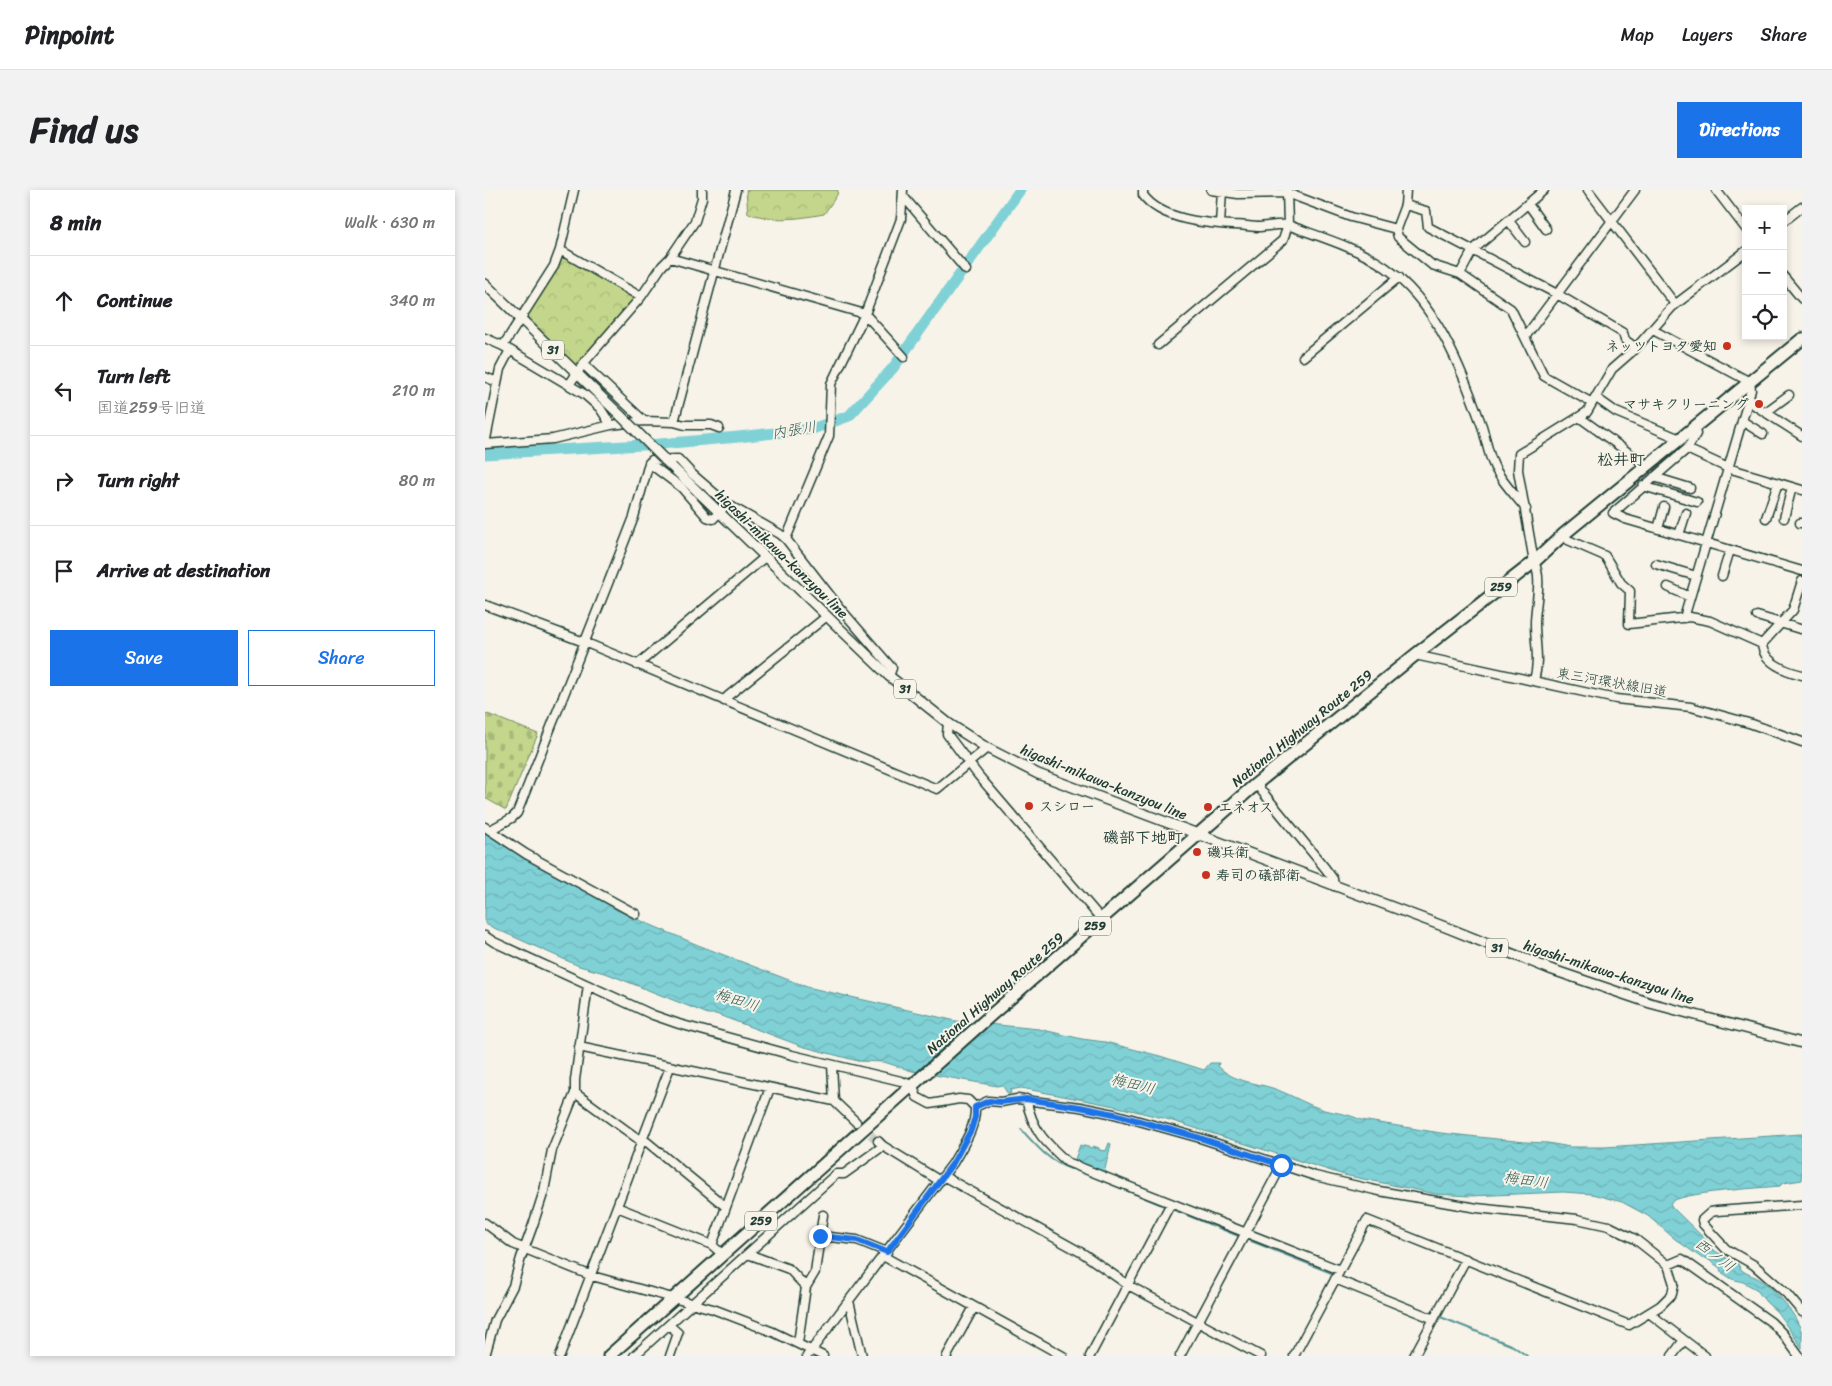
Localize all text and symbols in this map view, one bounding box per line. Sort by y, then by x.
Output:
text: Pinpoint [25,14,114,56]
text: Map [1621,19,1654,51]
text: Layers [1682,19,1733,51]
text: Share [1761,19,1807,51]
text: Find us [30,99,138,161]
button: Directions [1677,102,1802,158]
text: 8 min [50,204,101,242]
map controls [1742,205,1787,340]
button: + [1742,205,1787,250]
text: Walk · 630 m [345,208,435,237]
button: − [1742,250,1787,295]
text: Continue [97,284,173,317]
text: 340 m [390,286,435,315]
icon: ahead [50,287,78,315]
button: locate [1742,295,1787,340]
place label: ネッツトヨタ愛知 [1606,334,1717,359]
road number: 31 [542,340,564,360]
marker: ネッツトヨタ愛知 [1721,340,1733,352]
text: Turn left [97,360,170,393]
text: 210 m [392,376,435,405]
icon: left [50,377,78,405]
place label: マサキクリーニング [1623,392,1749,417]
text: 国道259号旧道 [97,393,206,422]
marker: マサキクリーニング [1753,398,1765,410]
water label: 内張川 [770,414,818,446]
district label: 松井町 [1597,445,1645,474]
text: Turn right [97,464,179,497]
text: 80 m [399,466,435,495]
icon: right [50,467,78,495]
street label: higashi-mikawa-kanzyou line [708,483,854,625]
text: Arrive at destination [97,554,270,587]
icon: arrive [50,557,78,585]
road number: 259 [1485,578,1517,597]
button: Save [50,630,238,686]
button: Share [248,630,435,686]
street label: 東三河環状線旧道 [1555,660,1669,705]
street label: National Highway Route 259 [1226,663,1379,794]
road number: 31 [894,679,916,698]
street label: higashi-mikawa-kanzyou line [1016,737,1191,827]
place label: スシロー [1039,794,1095,819]
place label: エネオス [1218,795,1273,820]
marker: スシロー [1023,800,1035,812]
marker: エネオス [1202,801,1214,813]
district label: 磯部下地町 [1103,823,1183,852]
place label: 磯兵衛 [1207,840,1249,865]
marker: 磯兵衛 [1191,846,1203,858]
place label: 寿司の礒部衛 [1216,863,1300,888]
marker: 寿司の礒部衛 [1200,869,1212,881]
road number: 259 [1079,916,1111,936]
street label: National Highway Route 259 [921,926,1070,1061]
street label: higashi-mikawa-kanzyou line [1519,933,1697,1012]
road number: 31 [1486,938,1508,958]
water label: 梅田川 [712,981,762,1019]
water label: 梅田川 [1108,1066,1158,1102]
route start [1270,1154,1293,1177]
water label: 梅田川 [1502,1164,1550,1196]
road number: 259 [745,1211,777,1230]
route end [809,1225,832,1248]
water label: 西ノ川 [1689,1231,1741,1279]

